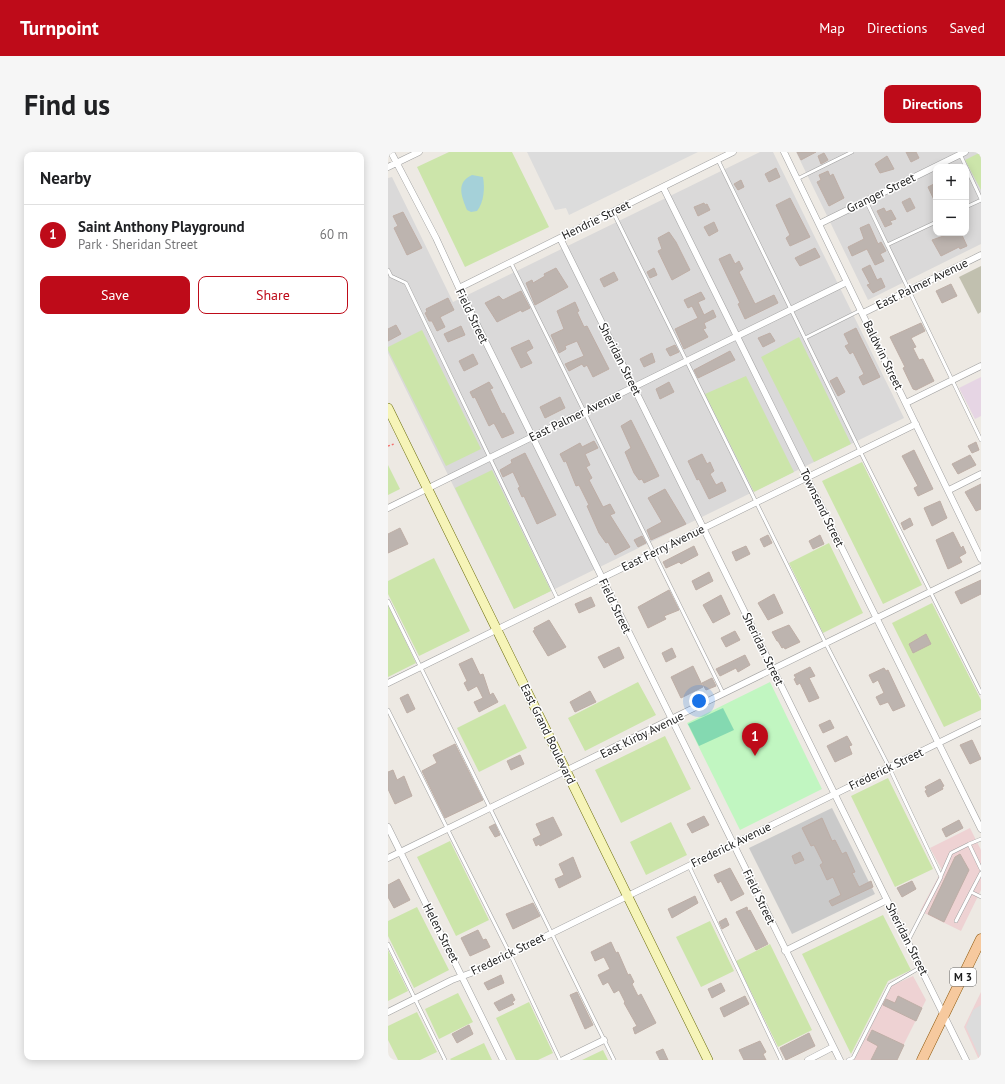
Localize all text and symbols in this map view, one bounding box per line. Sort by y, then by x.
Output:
text: Turnpoint [20,16,99,40]
text: Map [819,19,845,37]
text: Directions [867,19,927,37]
text: Saved [949,19,985,37]
button: Directions [884,85,981,123]
text: Find us [24,86,110,123]
map controls [933,164,969,236]
button: + [933,164,969,200]
text: Nearby [40,167,91,189]
street label: Granger Street [844,169,918,216]
street label: Hendrie Street [559,196,633,243]
button: − [933,200,969,236]
text: Saint Anthony Playground [78,217,245,236]
text: 1 [49,226,57,243]
text: 60 m [320,226,348,243]
text: Park · Sheridan Street [78,236,198,253]
street label: East Palmer Avenue [873,255,970,312]
button: Save [40,276,190,314]
button: Share [198,276,348,314]
street label: Field Street [453,286,492,346]
street label: Baldwin Street [860,318,907,392]
street label: Sheridan Street [596,320,645,397]
street label: East Palmer Avenue [526,387,623,444]
street label: Townsend Street [797,466,848,549]
street label: East Ferry Avenue [619,521,707,574]
street label: Field Street [596,576,635,636]
street label: Sheridan Street [739,610,788,688]
street label: East Grand Boulevard [518,681,579,786]
your location [689,691,709,711]
street label: East Kirby Avenue [598,708,686,761]
pin: 1 [742,723,768,756]
street label: Frederick Street [846,744,925,793]
street label: Frederick Avenue [688,819,773,870]
street label: Field Street [740,867,779,927]
street label: Sheridan Street [883,900,932,977]
street label: Helen Street [420,901,463,965]
street label: Frederick Street [468,929,547,978]
road number: M 3 [950,968,976,986]

